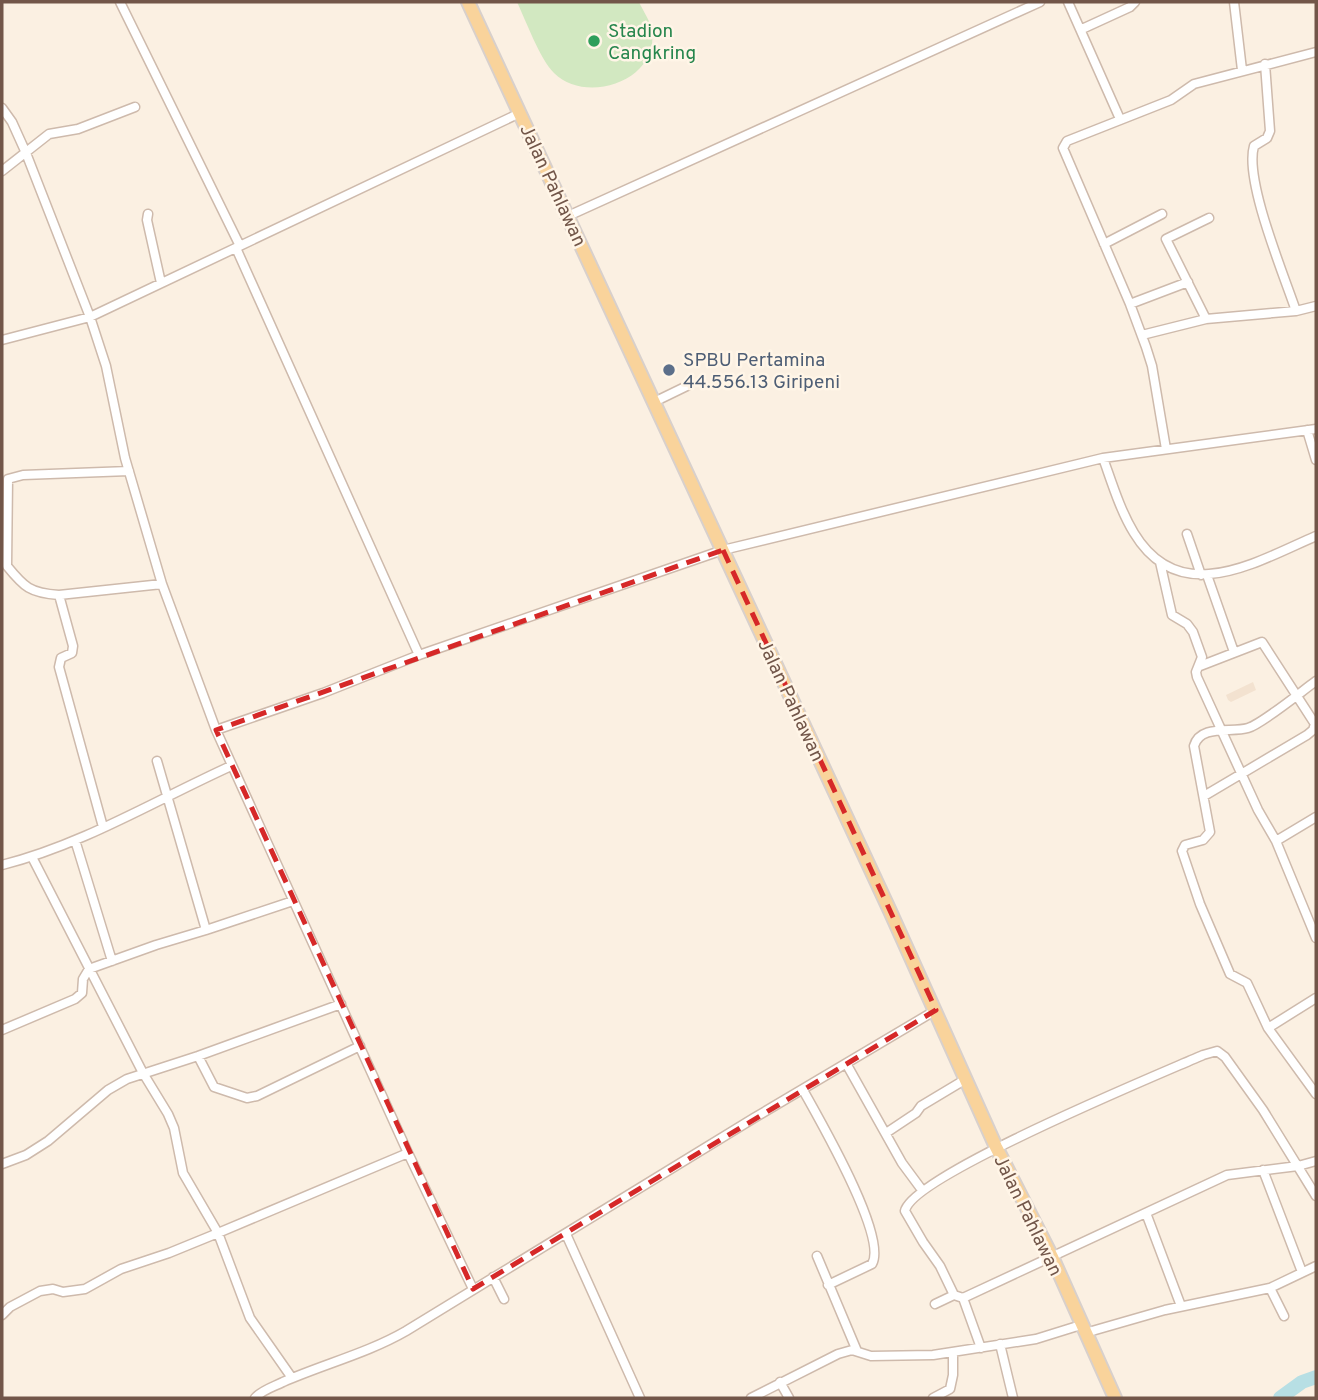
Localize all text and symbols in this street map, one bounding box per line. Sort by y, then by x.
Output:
place label: Stadion Cangkring [608,20,696,66]
marker: Stadion Cangkring [586,33,602,49]
street label: Jalan Pahlawan [513,121,591,251]
place label: SPBU Pertamina 44.556.13 Giripeni [683,349,840,395]
marker: SPBU Pertamina 44.556.13 Giripeni [661,362,677,378]
street label: Jalan Pahlawan [751,636,829,766]
street label: Jalan Pahlawan [987,1151,1067,1281]

